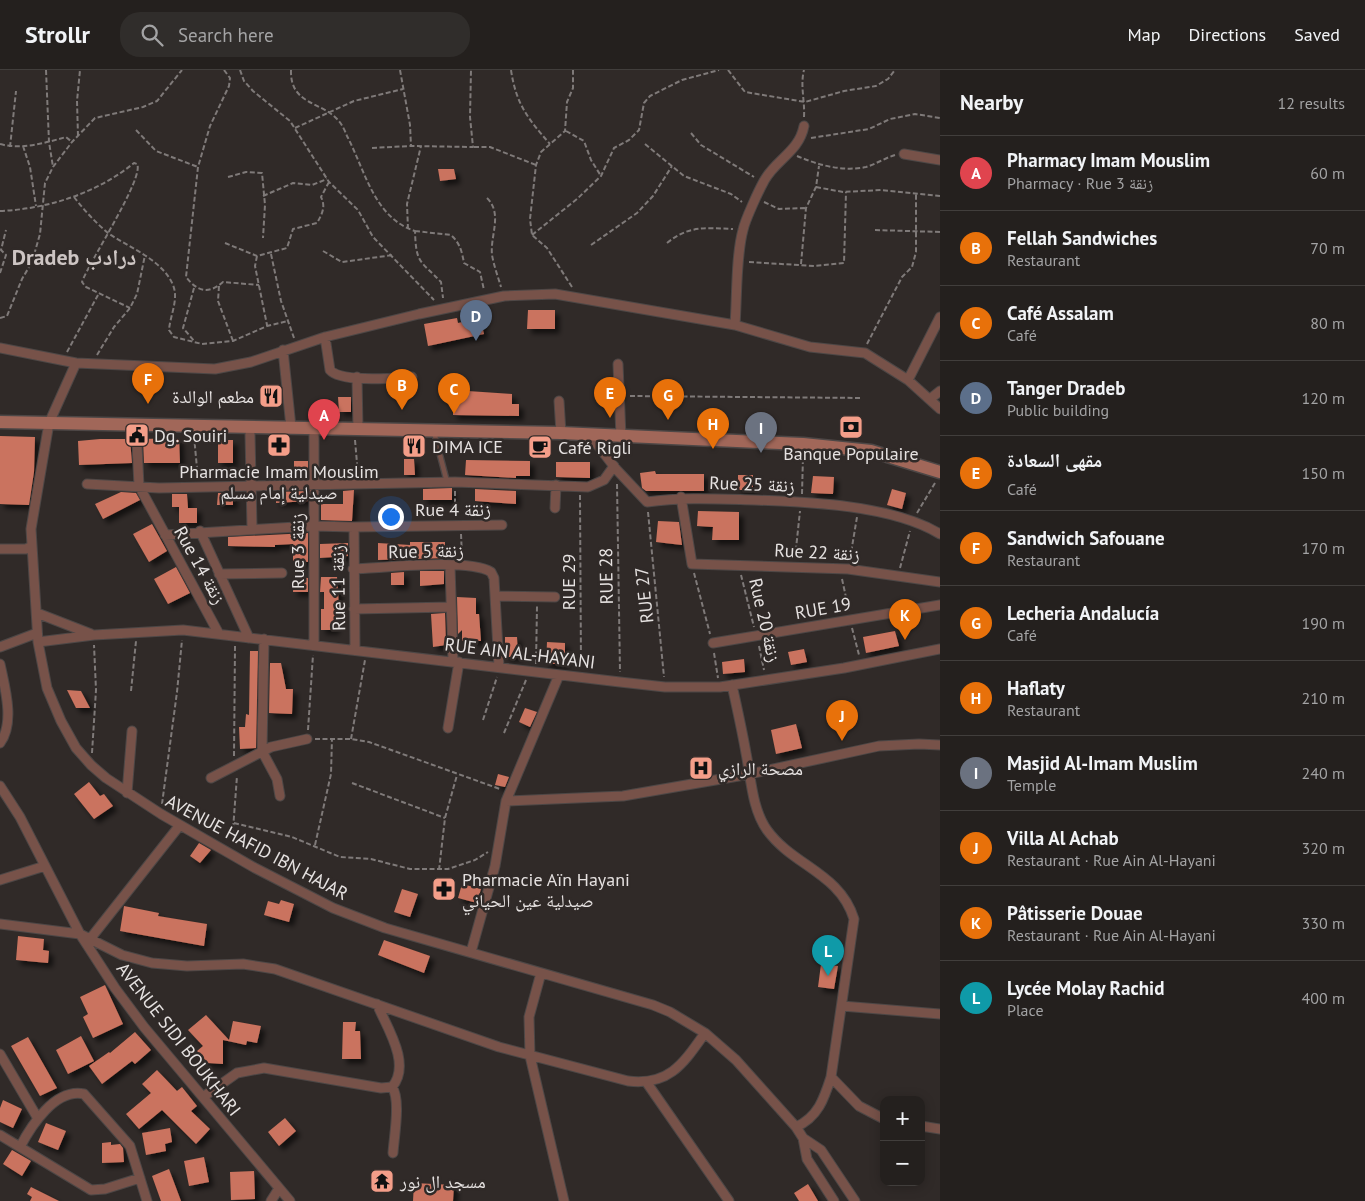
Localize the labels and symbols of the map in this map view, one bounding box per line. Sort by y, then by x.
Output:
district label: Dradeb درادب [12,243,136,271]
pin: D [460,300,492,341]
pin: F [132,363,164,404]
pin: B [386,369,418,410]
pin: C [438,373,470,414]
pin: E [594,377,626,418]
pin: G [652,379,684,420]
restaurant icon: مطعم الوالدة [258,383,284,409]
place label: مطعم الوالدة [172,385,254,409]
pin: A [308,399,340,440]
pin: H [697,408,729,449]
pin: I [745,412,777,453]
bank icon: Banque Populaire [838,414,864,440]
public building icon: Dg. Souiri [124,422,150,448]
place label: Dg. Souiri [154,424,227,447]
pharmacy icon: Pharmacie Imam Mouslim صيدلية إمام مسلم [266,432,292,458]
restaurant icon: DIMA ICE [401,433,427,459]
cafe icon: Café Rigli [527,434,553,460]
place label: DIMA ICE [432,435,503,458]
place label: Café Rigli [558,436,632,459]
place label: Banque Populaire [783,442,919,465]
place label: Pharmacie Imam Mouslim صيدلية إمام مسلم [179,460,379,505]
street label: Rue 25 زنقة [709,471,795,497]
street label: Rue 4 زنقة [415,498,491,521]
your location [378,504,404,530]
street label: Rue 3 زنقة [286,513,309,589]
street label: Rue 14 زنقة [169,522,231,608]
street label: Rue 22 زنقة [774,538,860,566]
street label: Rue 5 زنقة [388,539,464,563]
street label: Rue 11 زنقة [326,545,350,631]
street label: RUE 28 [594,548,618,604]
street label: RUE 29 [557,554,580,610]
street label: RUE 27 [630,566,658,624]
street label: Rue 20 زنقة [744,576,786,664]
street label: RUE 19 [793,592,853,624]
pin: K [889,599,921,640]
street label: RUE AIN AL-HAYANI [443,632,597,674]
pin: J [826,700,858,741]
hospital icon: مصحة الرازي [688,755,714,781]
place label: مصحة الرازي [718,757,803,783]
street label: AVENUE HAFID IBN HAJAR [162,789,352,905]
place label: Pharmacie Aïn Hayani صيدلية عين الحياني [462,868,630,915]
pharmacy icon: Pharmacie Aïn Hayani صيدلية عين الحياني [431,876,457,902]
pin: L [812,935,844,976]
street label: AVENUE SIDI BOUKHARI [112,958,246,1120]
temple icon: مسجد ال نور [369,1168,395,1194]
place label: مسجد ال نور [399,1170,486,1193]

